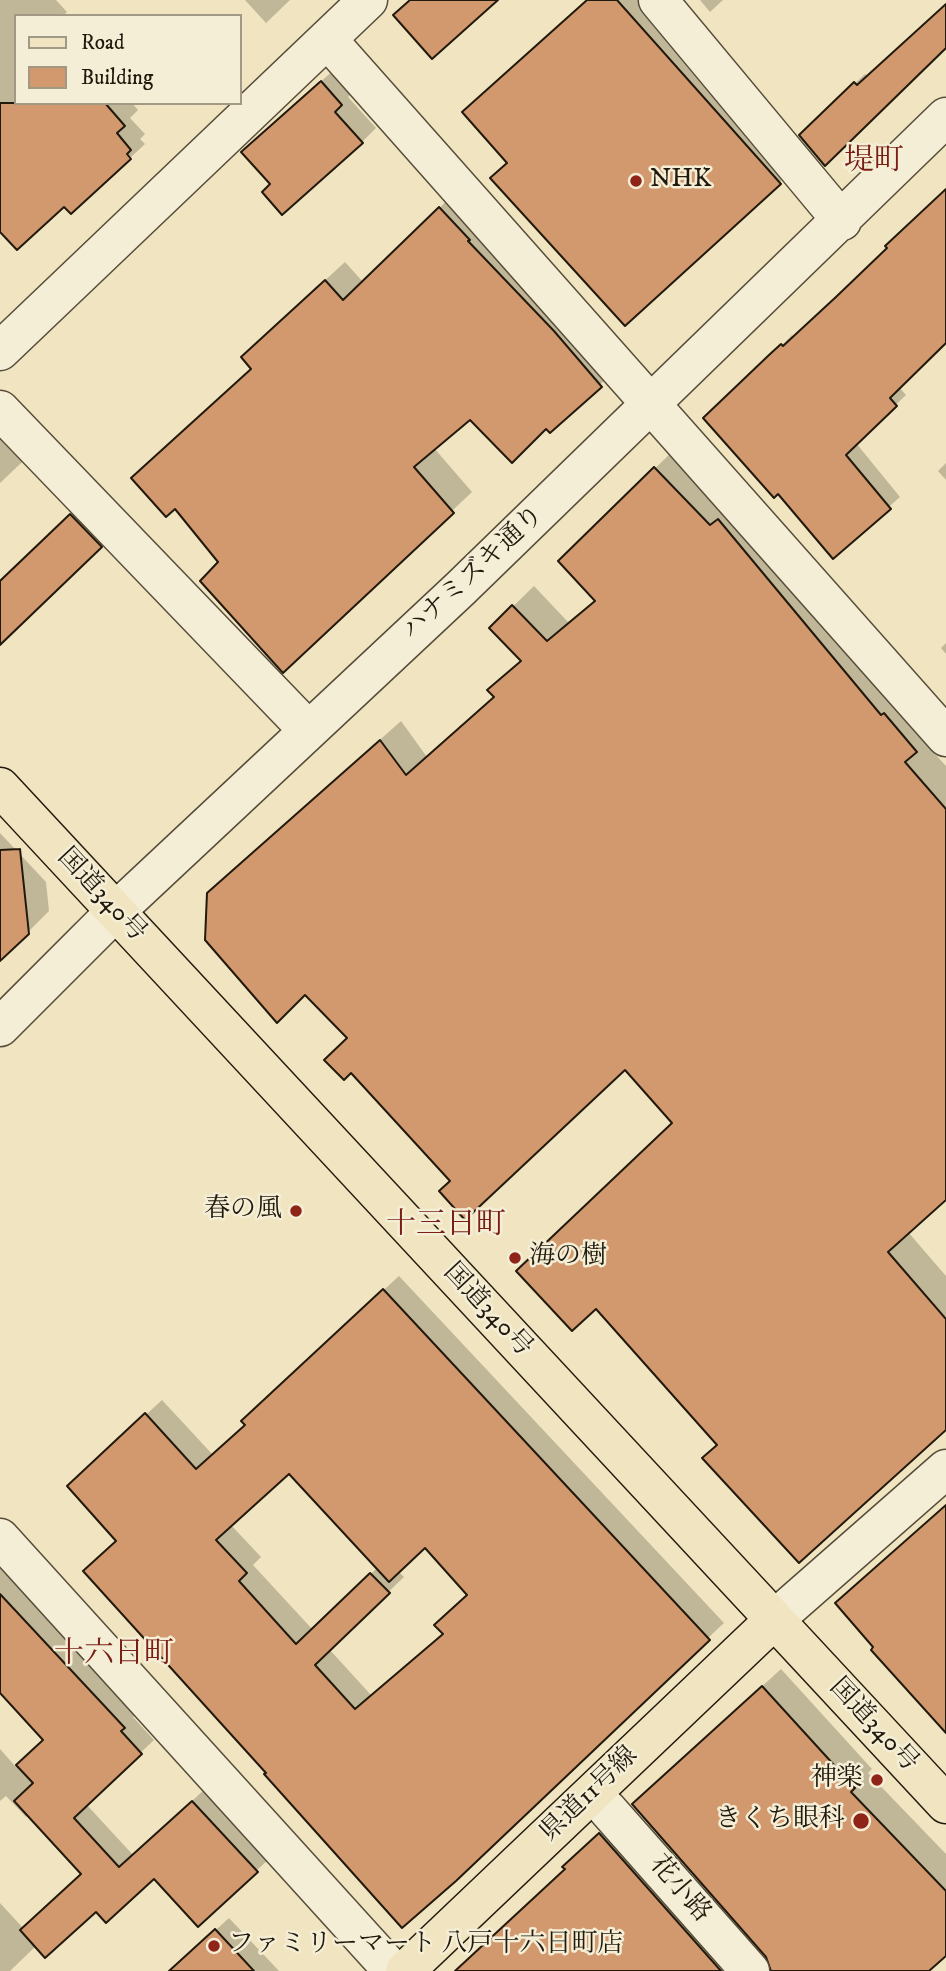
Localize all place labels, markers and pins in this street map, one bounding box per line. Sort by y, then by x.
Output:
place label: NHK [650,165,711,197]
marker: NHK [628,173,644,189]
place label: 春の風 [204,1195,282,1227]
marker: 春の風 [288,1203,304,1219]
place label: 海の樹 [529,1242,607,1274]
marker: 海の樹 [507,1250,523,1266]
place label: 神楽 [811,1764,863,1796]
marker: 神楽 [869,1772,885,1788]
place label: きくち眼科 [715,1805,845,1837]
marker: きくち眼科 [851,1811,871,1831]
place label: ファミリーマート 八戸十六日町店 [228,1930,624,1962]
marker: ファミリーマート 八戸十六日町店 [206,1938,222,1954]

